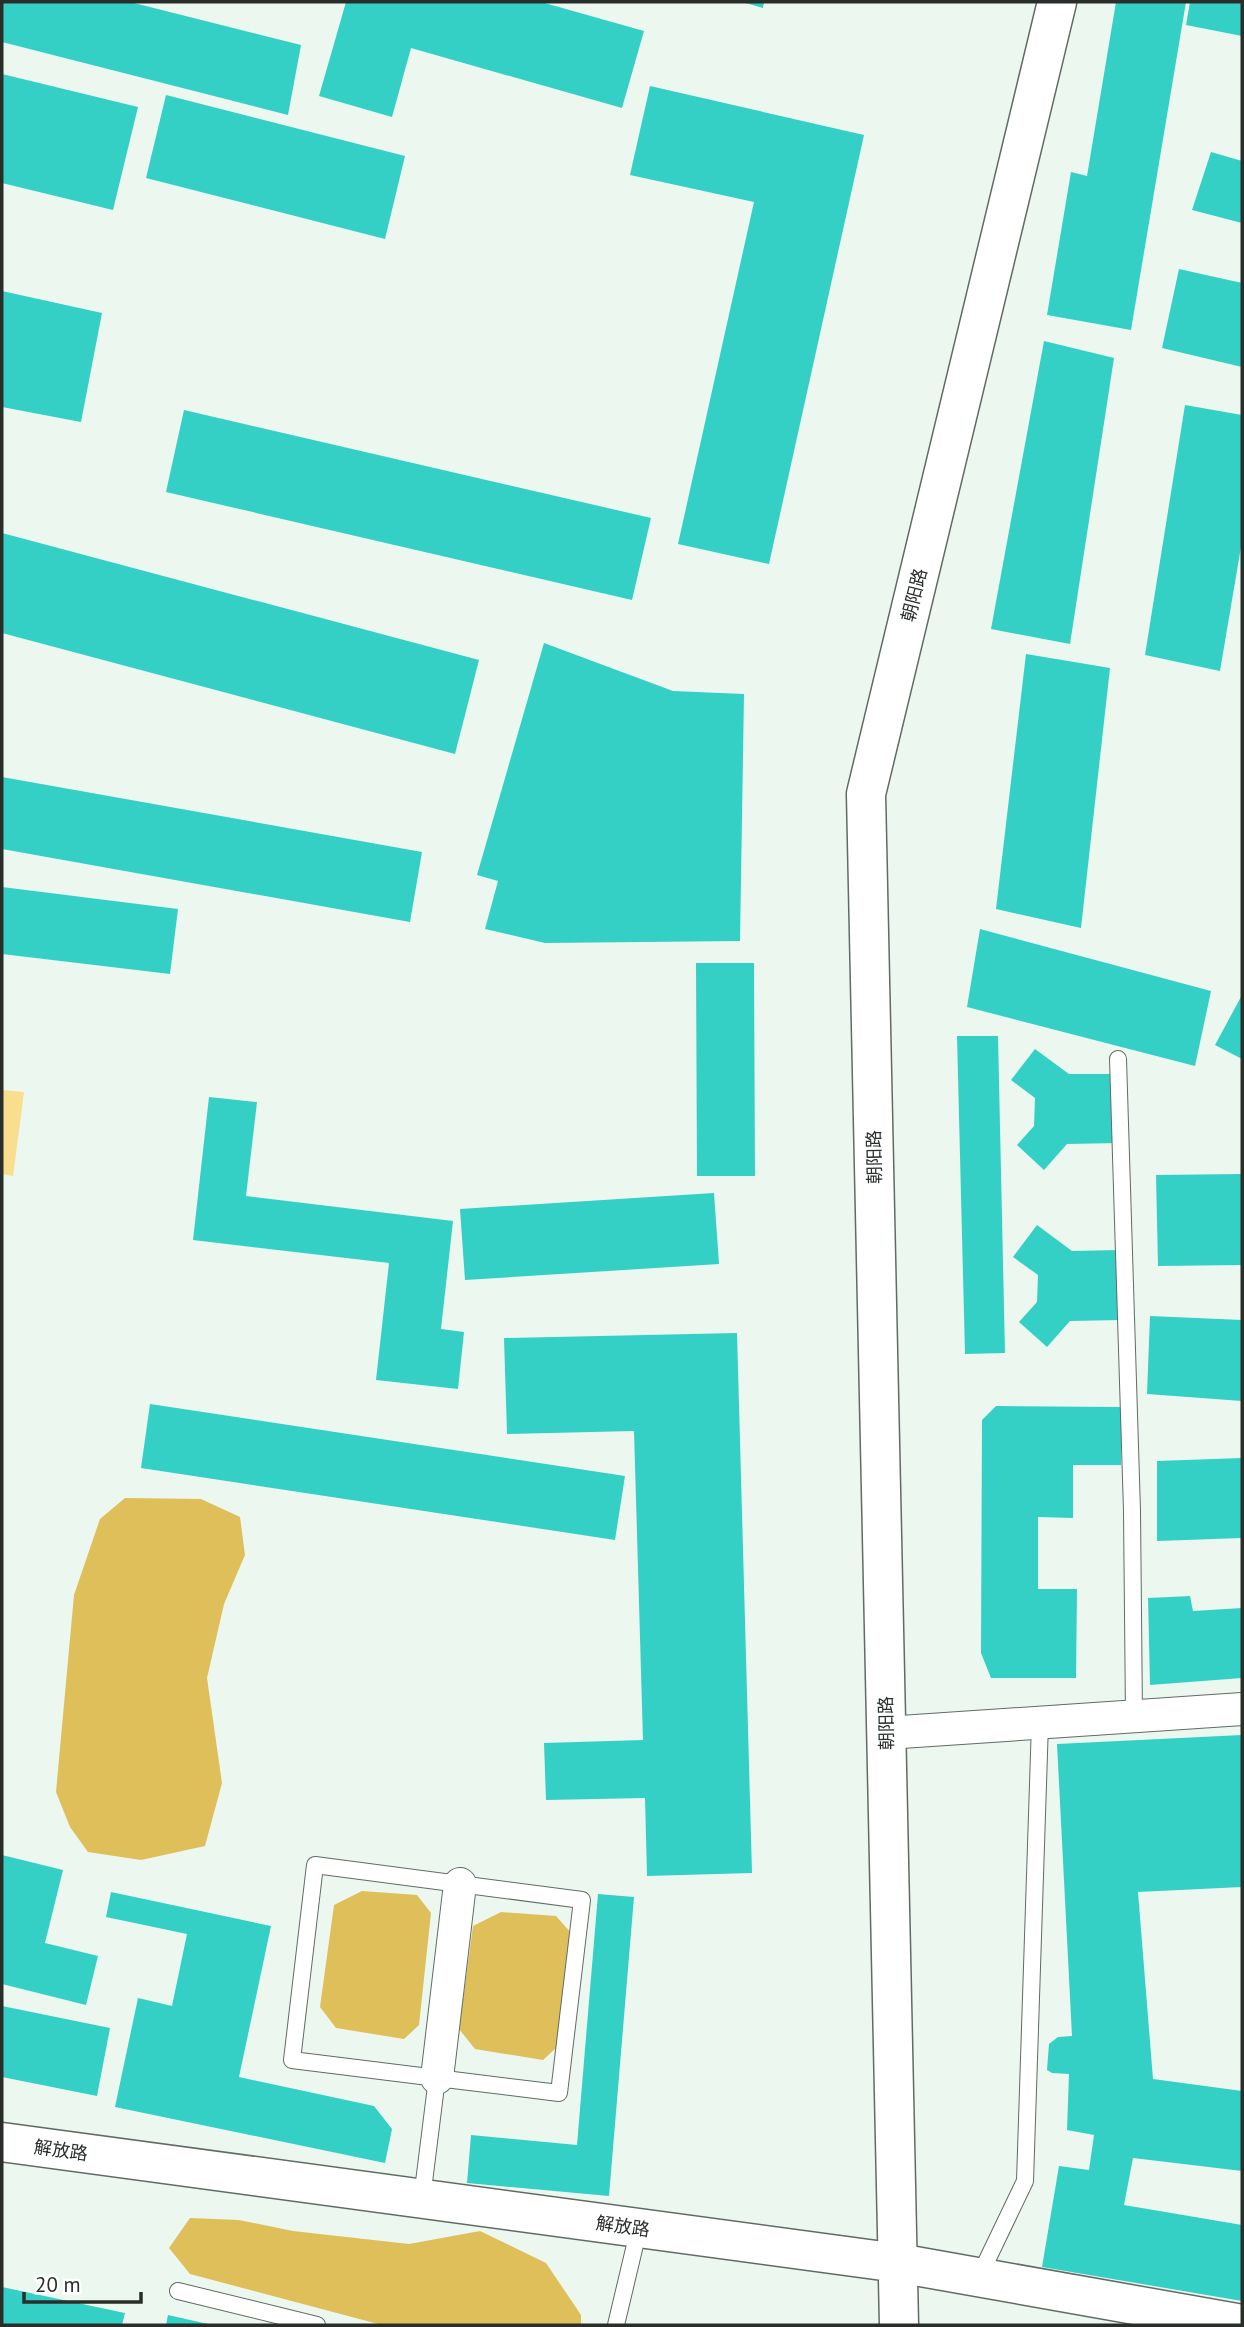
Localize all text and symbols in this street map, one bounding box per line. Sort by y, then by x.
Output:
street label: 朝阳路 [896,566,932,624]
street label: 朝阳路 [862,1130,886,1184]
street label: 朝阳路 [874,1696,898,1750]
street label: 解放路 [33,2135,89,2165]
street label: 解放路 [595,2211,651,2241]
scale bar [24,2260,142,2304]
text: 20 m [35,2271,81,2298]

